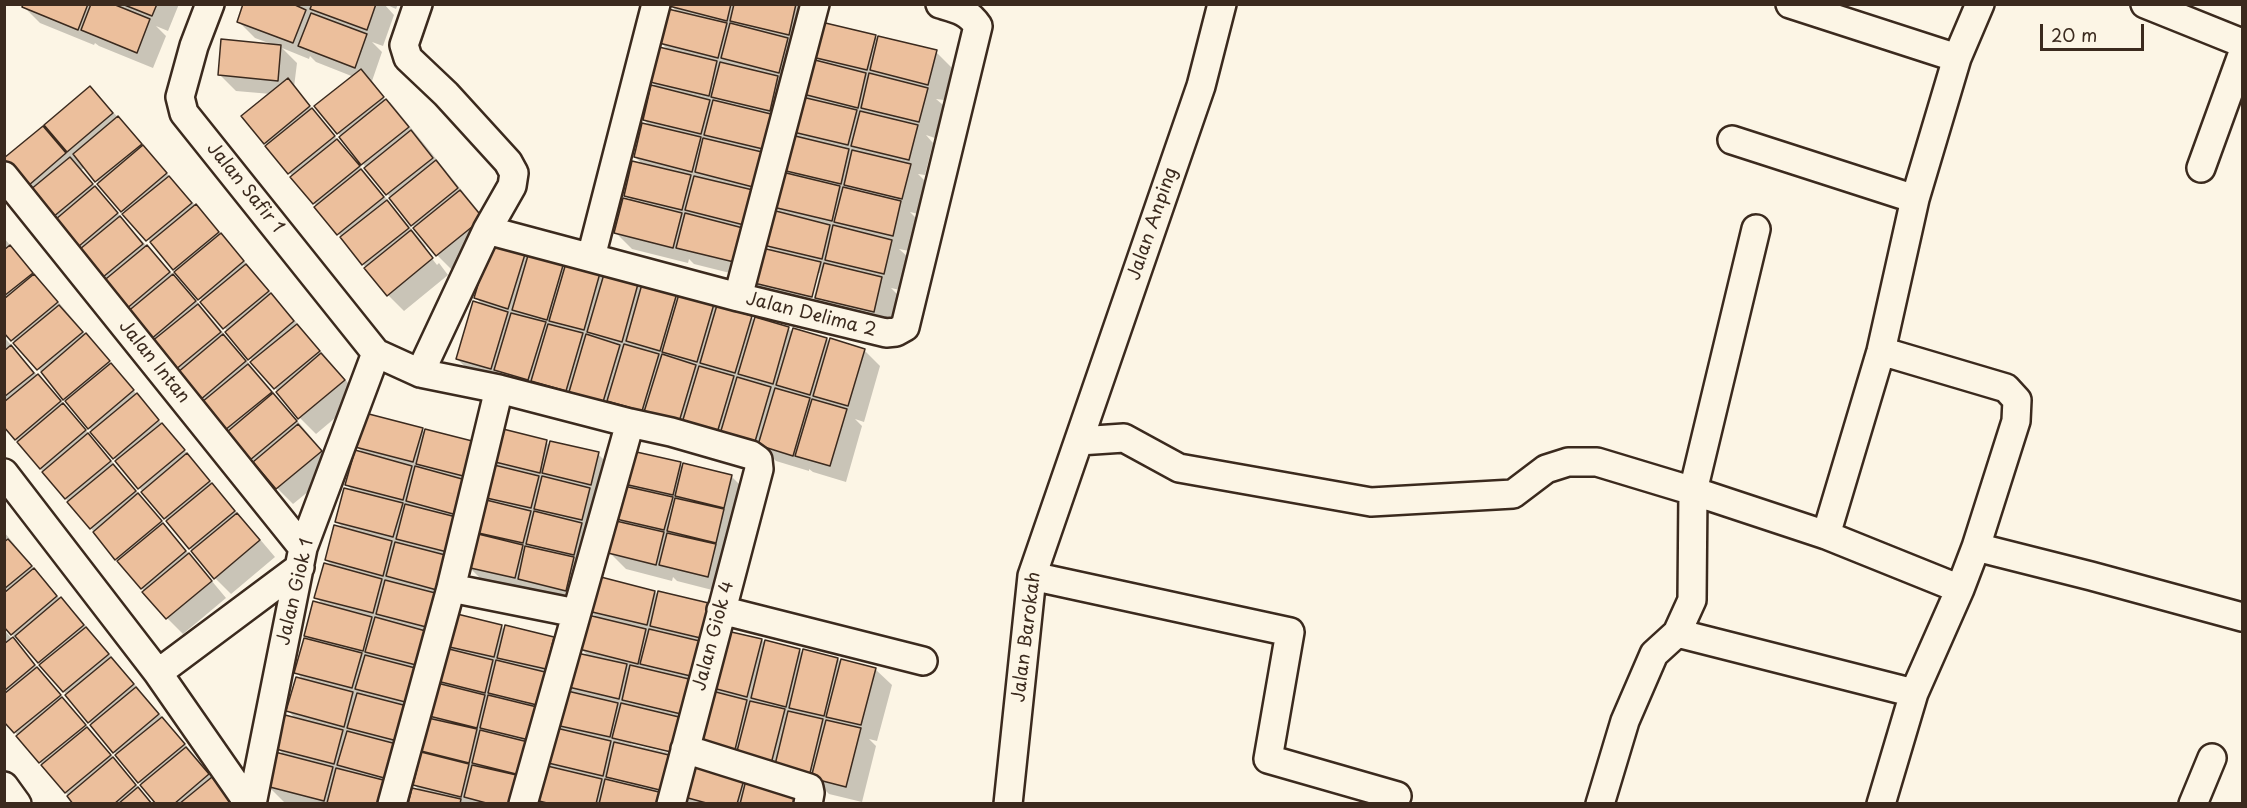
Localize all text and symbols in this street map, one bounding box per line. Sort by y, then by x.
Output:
scale bar [2043,12,2146,50]
text: 20 m [2051,21,2097,48]
street label: Jalan Safir 1 [202,138,288,238]
street label: Jalan Anping [1124,165,1182,283]
street label: Jalan Delima 2 [744,288,878,342]
street label: Jalan Intan [114,316,194,408]
street label: Jalan Giok 1 [273,536,319,648]
street label: Jalan Barokah [1008,570,1046,704]
street label: Jalan Giok 4 [689,579,739,693]

